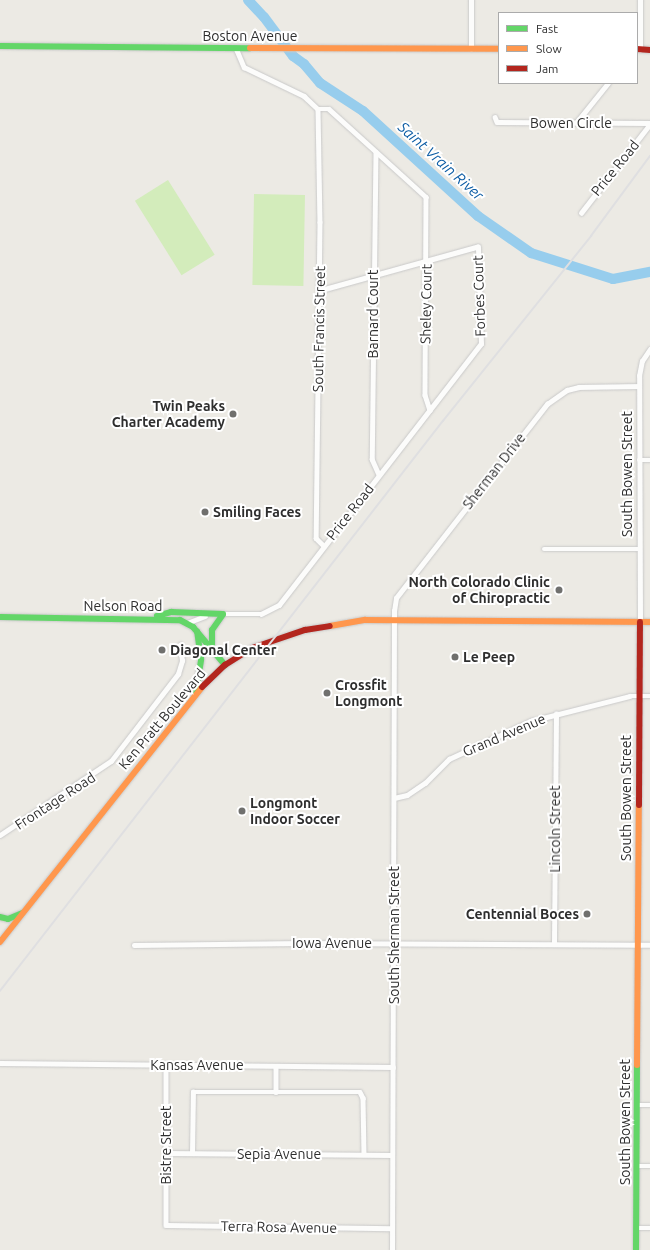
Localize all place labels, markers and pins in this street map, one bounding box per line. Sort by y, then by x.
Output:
place label: Twin Peaks Charter Academy [112,398,225,430]
marker: Twin Peaks Charter Academy [228,409,238,419]
place label: Smiling Faces [213,504,301,520]
marker: Smiling Faces [200,507,210,517]
place label: North Colorado Clinic of Chiropractic [409,574,550,606]
marker: North Colorado Clinic of Chiropractic [553,584,565,596]
place label: Diagonal Center [170,642,276,658]
marker: Diagonal Center [157,645,167,655]
place label: Le Peep [463,649,515,665]
marker: Le Peep [450,652,460,662]
place label: Crossfit Longmont [335,677,402,710]
marker: Crossfit Longmont [322,688,332,698]
place label: Longmont Indoor Soccer [250,795,340,828]
marker: Longmont Indoor Soccer [237,806,247,816]
place label: Centennial Boces [466,906,579,922]
marker: Centennial Boces [582,909,592,919]

